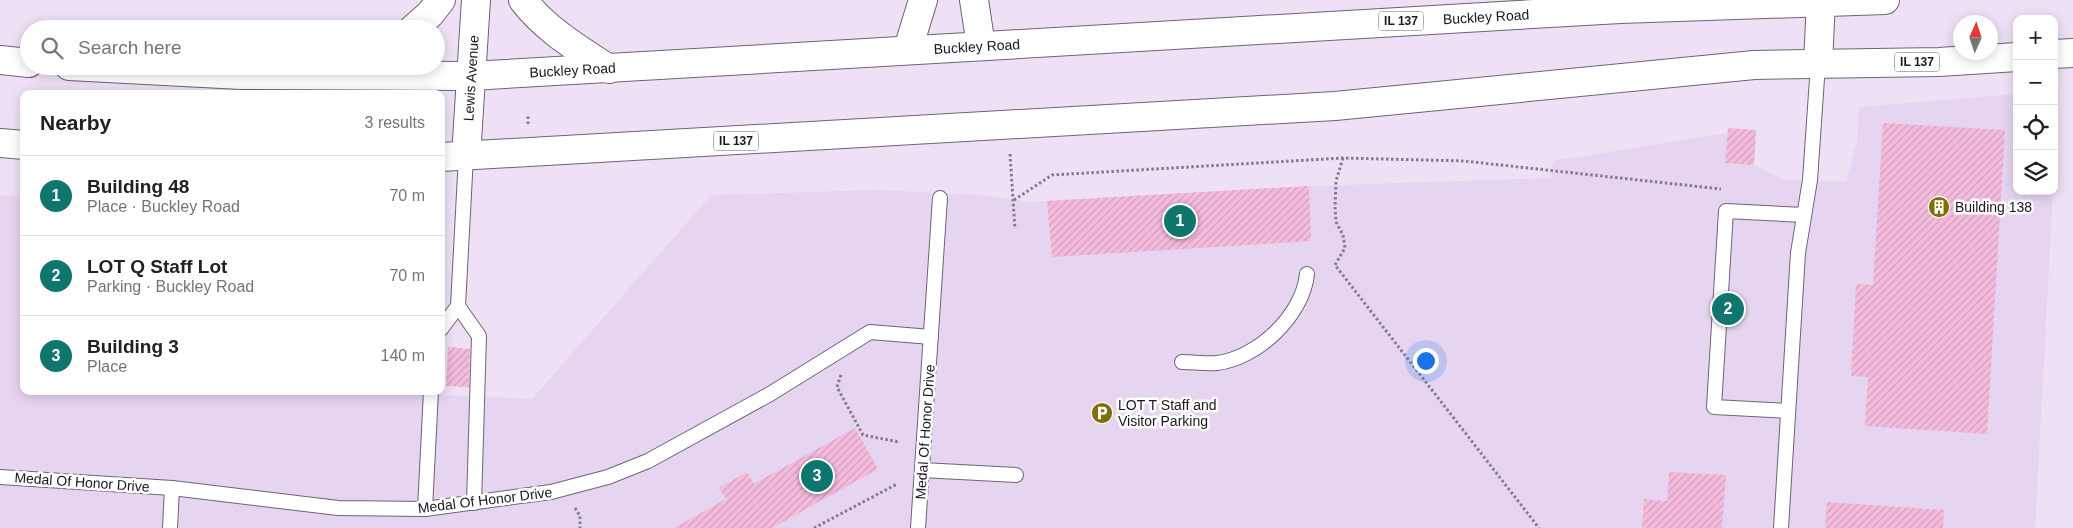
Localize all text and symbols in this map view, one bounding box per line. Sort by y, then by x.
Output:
street label: Buckley Road [1442,6,1530,27]
road number: IL 137 [1378,12,1424,30]
north arrow [1953,15,1998,60]
map controls [2013,15,2058,195]
button: + [2013,15,2058,60]
search box [20,20,445,75]
icon: search [38,34,66,62]
street label: Lewis Avenue [460,34,482,122]
street label: Buckley Road [933,36,1021,57]
text: Search here [78,37,182,58]
road number: IL 137 [1894,52,1940,72]
street label: Buckley Road [529,60,616,81]
button: − [2013,60,2058,105]
button: locate [2013,105,2058,150]
text: Nearby [40,111,111,134]
text: 3 results [365,114,425,131]
road number: IL 137 [714,132,758,150]
button: layers [2013,150,2058,195]
text: Building 48 [87,176,189,197]
text: 1 [52,187,60,204]
text: 70 m [389,187,425,204]
building icon: Building 138 [1927,195,1951,219]
text: Place · Buckley Road [87,198,240,215]
place label: Building 138 [1955,199,2032,215]
pin: 1 [1164,202,1196,240]
text: LOT Q Staff Lot [87,256,227,277]
text: 2 [52,267,60,284]
text: 70 m [389,267,425,284]
text: Parking · Buckley Road [87,278,254,295]
pin: 2 [1712,290,1744,328]
text: Building 3 [87,336,179,357]
text: 3 [52,347,60,364]
text: 140 m [381,347,425,364]
your location [1413,348,1439,374]
text: Place [87,358,127,375]
street label: Medal Of Honor Drive [912,364,938,500]
place label: LOT T Staff and Visitor Parking [1118,397,1217,429]
parking icon: LOT T Staff and Visitor Parking [1090,401,1114,425]
pin: 3 [801,457,833,495]
street label: Medal Of Honor Drive [14,469,150,495]
street label: Medal Of Honor Drive [417,484,553,516]

